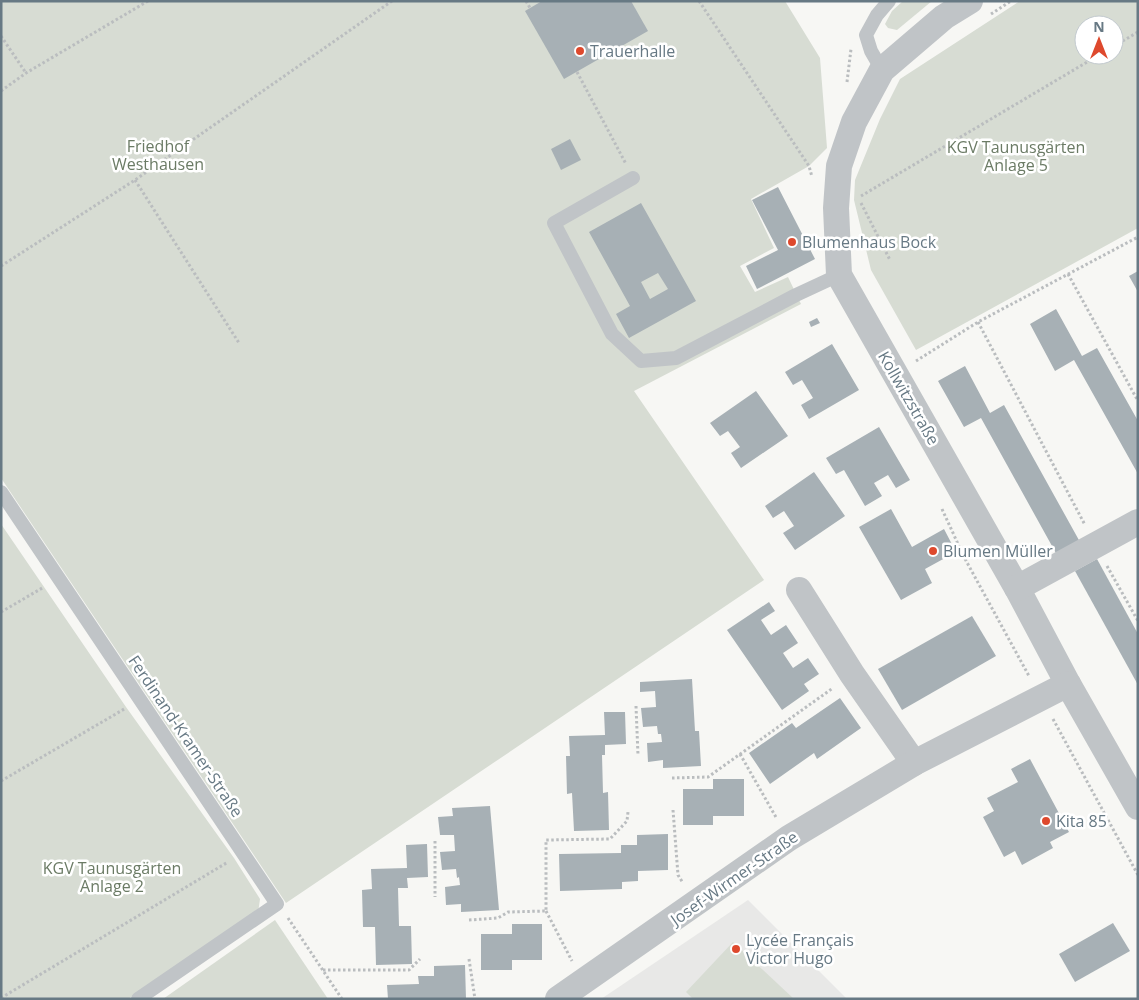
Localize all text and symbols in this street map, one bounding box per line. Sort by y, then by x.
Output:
north arrow [1074,15,1124,65]
text: N [1093,17,1105,36]
place label: Trauerhalle [590,40,675,62]
marker: Trauerhalle [574,45,586,57]
park label: Friedhof Westhausen [112,135,204,175]
park label: KGV Taunusgärten Anlage 5 [947,136,1085,176]
place label: Blumenhaus Bock [802,231,937,253]
marker: Blumenhaus Bock [786,236,798,248]
street label: Kollwitzstraße [873,347,945,449]
place label: Blumen Müller [943,540,1053,562]
marker: Blumen Müller [927,545,939,557]
street label: Ferdinand-Kramer-Straße [124,651,248,821]
place label: Kita 85 [1056,810,1107,832]
marker: Kita 85 [1040,815,1052,827]
street label: Josef-Wirmer-Straße [664,826,802,931]
park label: KGV Taunusgärten Anlage 2 [43,857,181,897]
place label: Lycée Français Victor Hugo [746,929,854,969]
marker: Lycée Français Victor Hugo [730,943,742,955]

